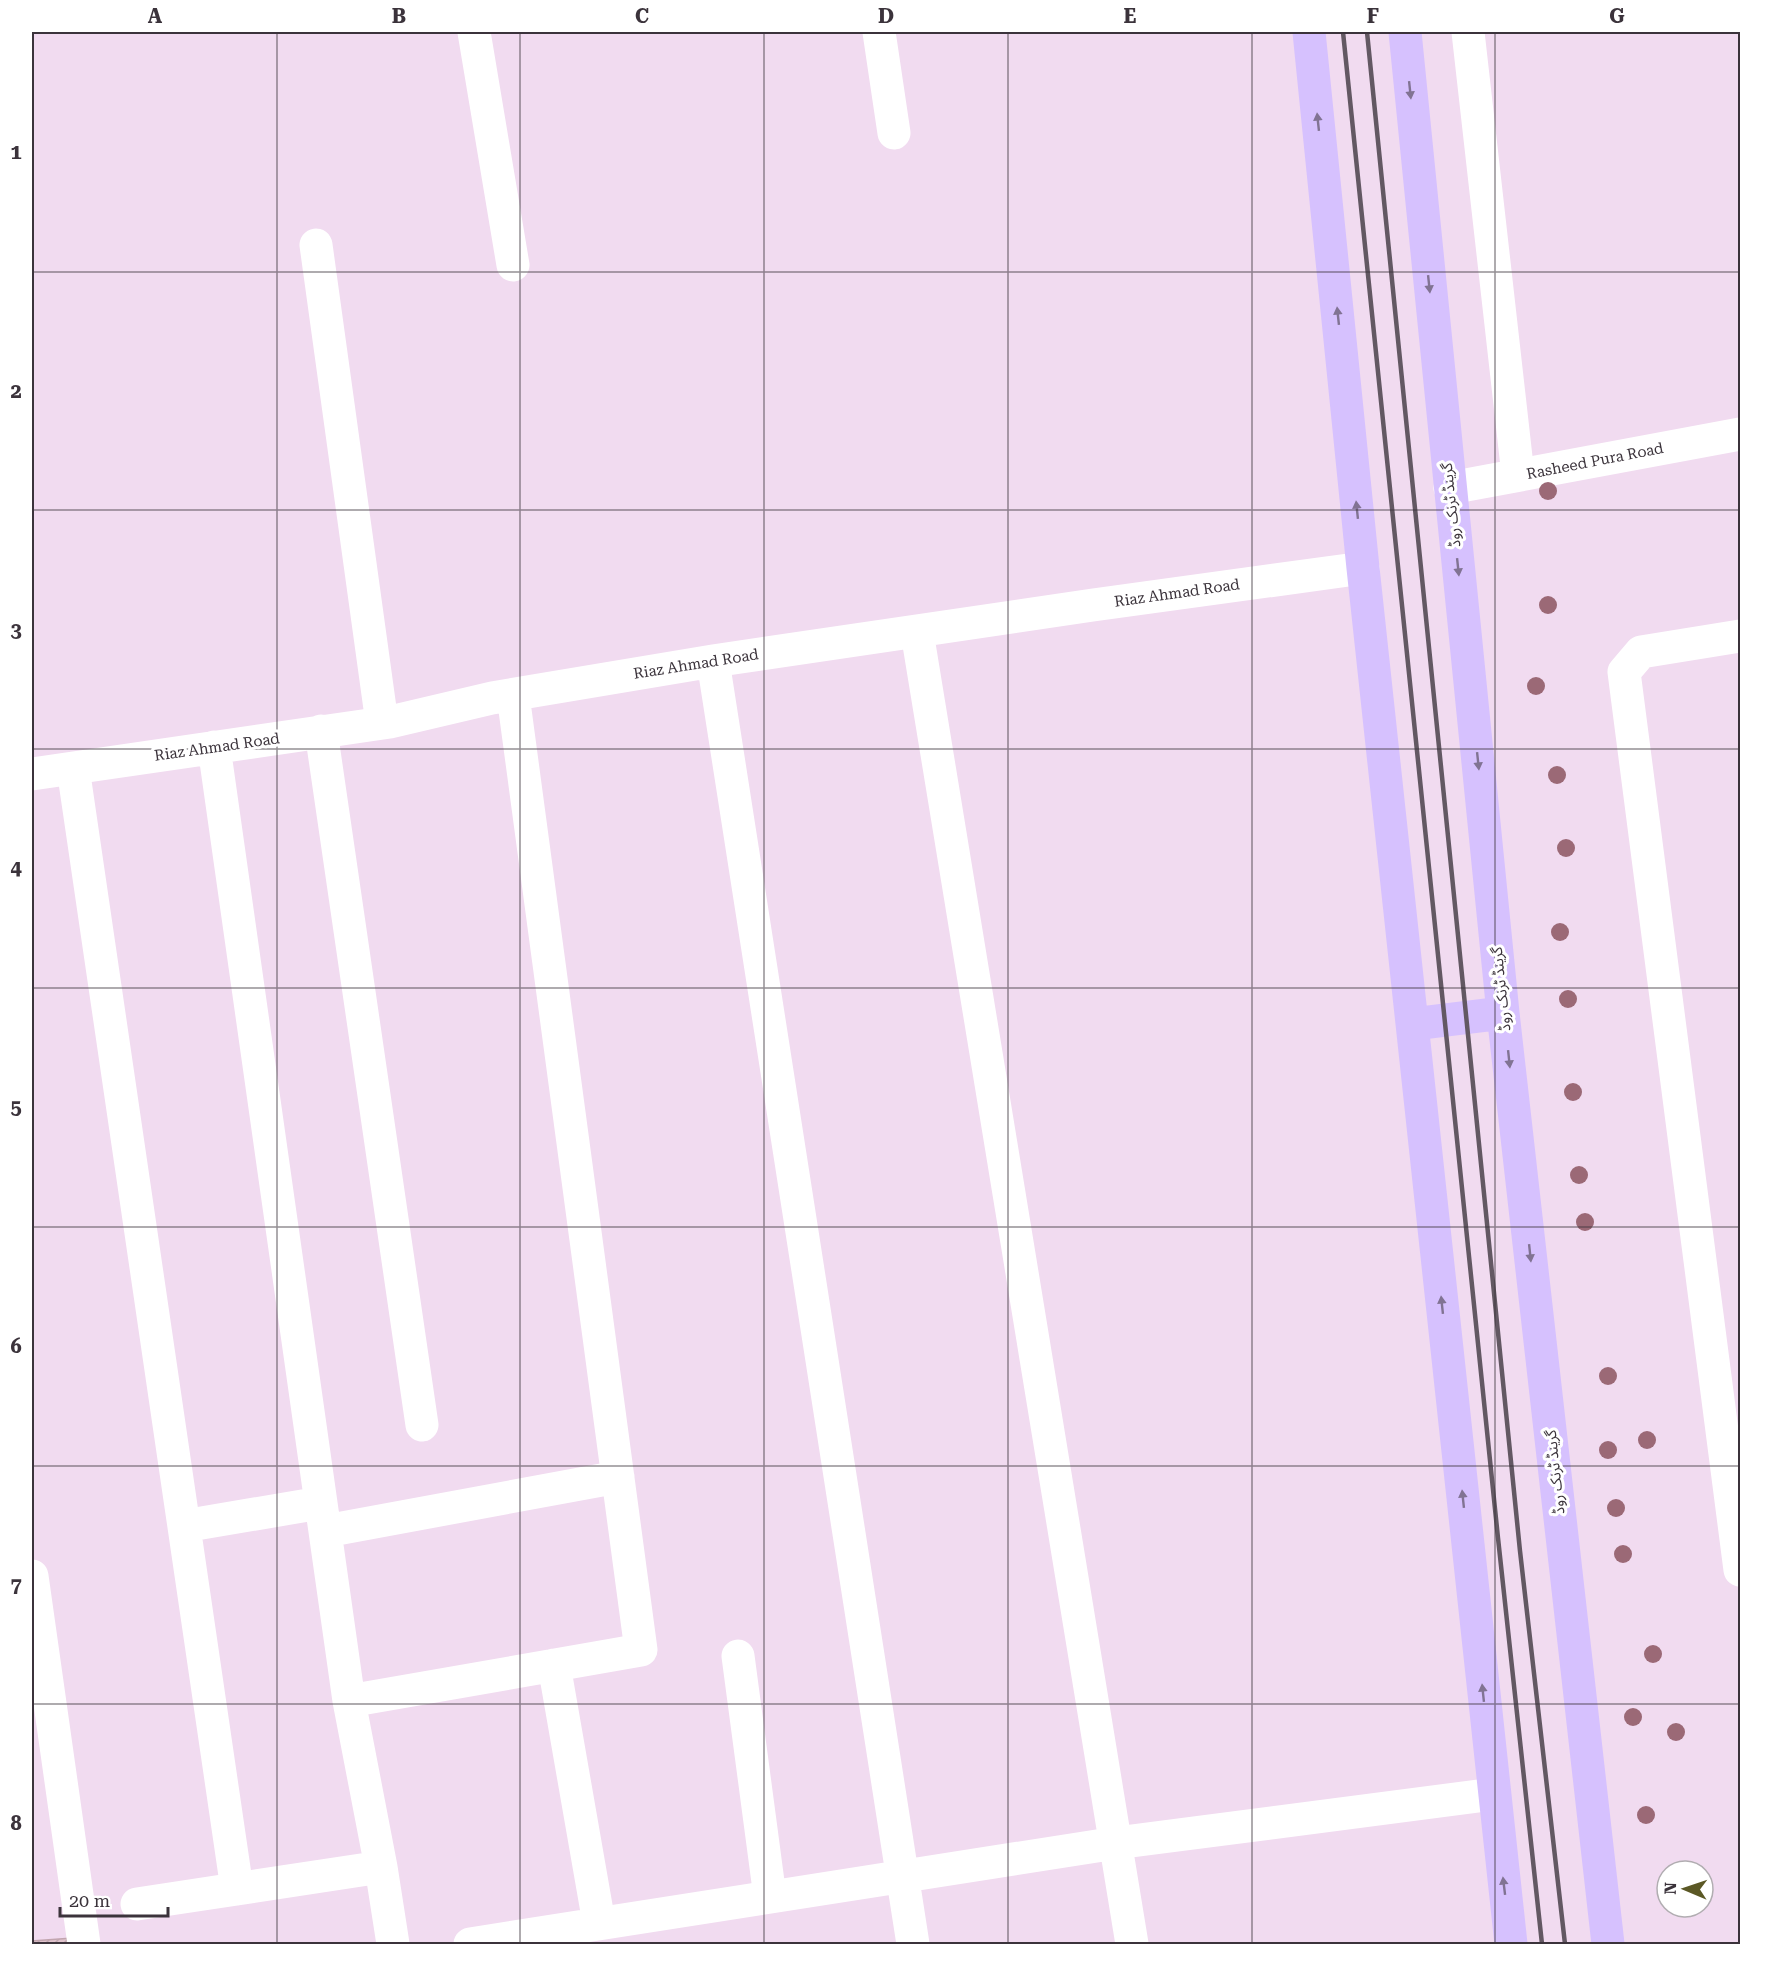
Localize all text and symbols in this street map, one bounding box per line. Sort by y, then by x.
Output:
text: A [148,4,163,28]
text: B [392,4,406,28]
text: C [635,4,649,28]
text: D [878,4,894,28]
text: E [1124,4,1137,28]
text: F [1367,4,1379,28]
text: G [1609,4,1625,28]
one-way arrow [1405,80,1415,99]
one-way arrow [1313,112,1323,131]
text: 1 [10,140,22,164]
one-way arrow [1424,274,1434,293]
one-way arrow [1333,306,1343,325]
text: 2 [10,379,22,403]
street label: Rasheed Pura Road [1525,439,1665,483]
street label: گرینڈ ٹرنک روڈ [1438,461,1464,548]
one-way arrow [1352,500,1362,519]
one-way arrow [1453,558,1463,577]
street label: Riaz Ahmad Road [1113,575,1241,611]
text: 3 [10,618,22,642]
street label: Riaz Ahmad Road [632,645,760,683]
street label: Riaz Ahmad Road [153,729,281,765]
one-way arrow [1473,752,1482,771]
text: 4 [10,856,22,880]
street label: گرینڈ ٹرنک روڈ [1488,945,1514,1032]
one-way arrow [1504,1050,1513,1069]
text: 5 [10,1095,22,1119]
one-way arrow [1526,1244,1535,1263]
one-way arrow [1437,1295,1447,1314]
text: 6 [10,1334,22,1358]
street label: گرینڈ ٹرنک روڈ [1542,1428,1568,1515]
one-way arrow [1458,1489,1467,1508]
text: 7 [10,1573,22,1597]
one-way arrow [1478,1683,1488,1702]
text: 8 [10,1811,22,1835]
north arrow [1655,1859,1715,1919]
one-way arrow [1499,1877,1509,1896]
scale bar [60,1880,168,1918]
text: N [1661,1882,1680,1895]
text: 20 m [69,1890,110,1911]

